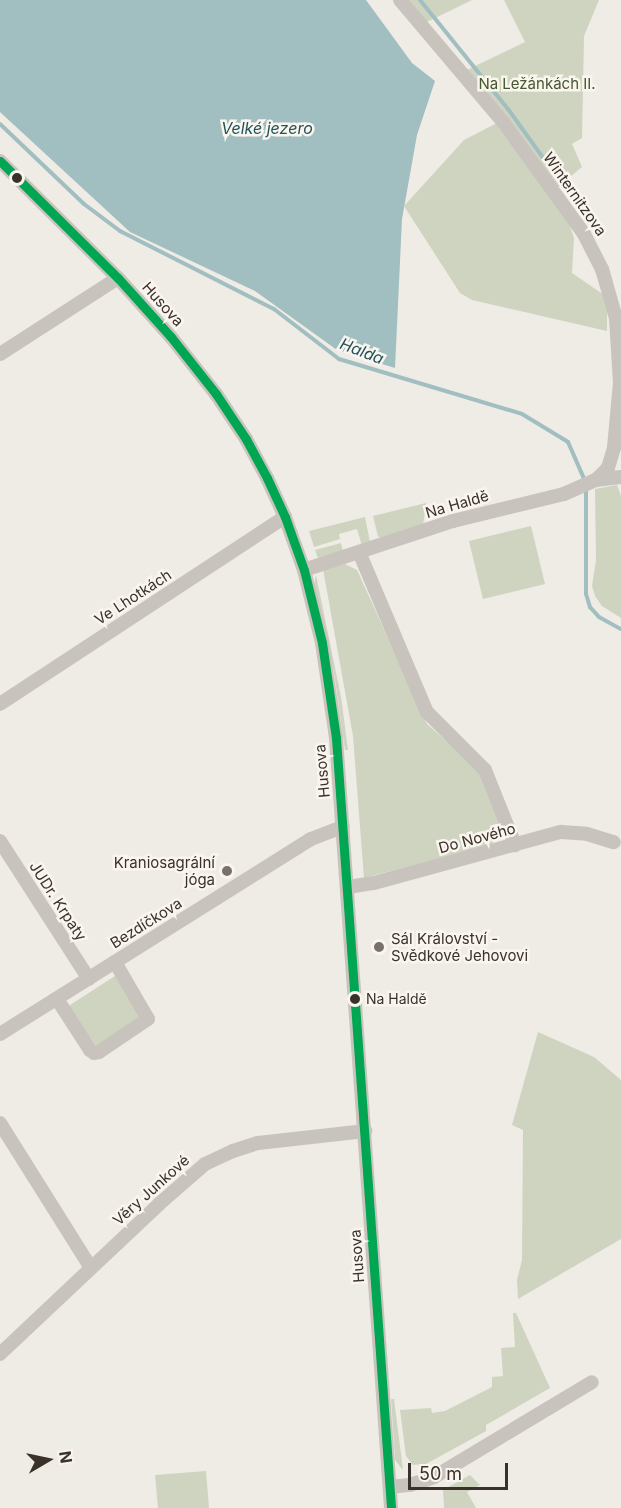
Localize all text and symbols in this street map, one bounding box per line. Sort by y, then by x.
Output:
park label: Na Ležánkách II. [478,75,596,93]
water label: Velké jezero [221,118,313,138]
street label: Winternitzova [540,149,610,239]
unlabelled marker [11,172,23,184]
street label: Husova [138,278,188,330]
water label: Halda [337,334,387,368]
street label: Na Haldě [423,486,491,522]
street label: Ve Lhotkách [91,566,175,628]
street label: Husova [311,744,333,798]
street label: Do Nového [437,819,517,857]
place label: Kraniosagrální jóga [114,853,215,888]
street label: JUDr. Krpaty [26,858,90,944]
marker: Kraniosagrální jóga [220,864,234,878]
street label: Bezdíčkova [107,894,185,952]
place label: Sál Království - Svědkové Jehovovi [391,929,528,964]
marker: Sál Království - Svědkové Jehovovi [372,940,386,954]
place label: Na Haldě [366,991,427,1007]
marker: Na Haldě [349,993,361,1005]
street label: Věry Junkové [109,1151,193,1229]
street label: Husova [346,1229,368,1283]
north arrow [18,1430,78,1490]
text: N [55,1450,77,1465]
scale bar [411,1451,512,1489]
text: 50 m [419,1463,462,1484]

